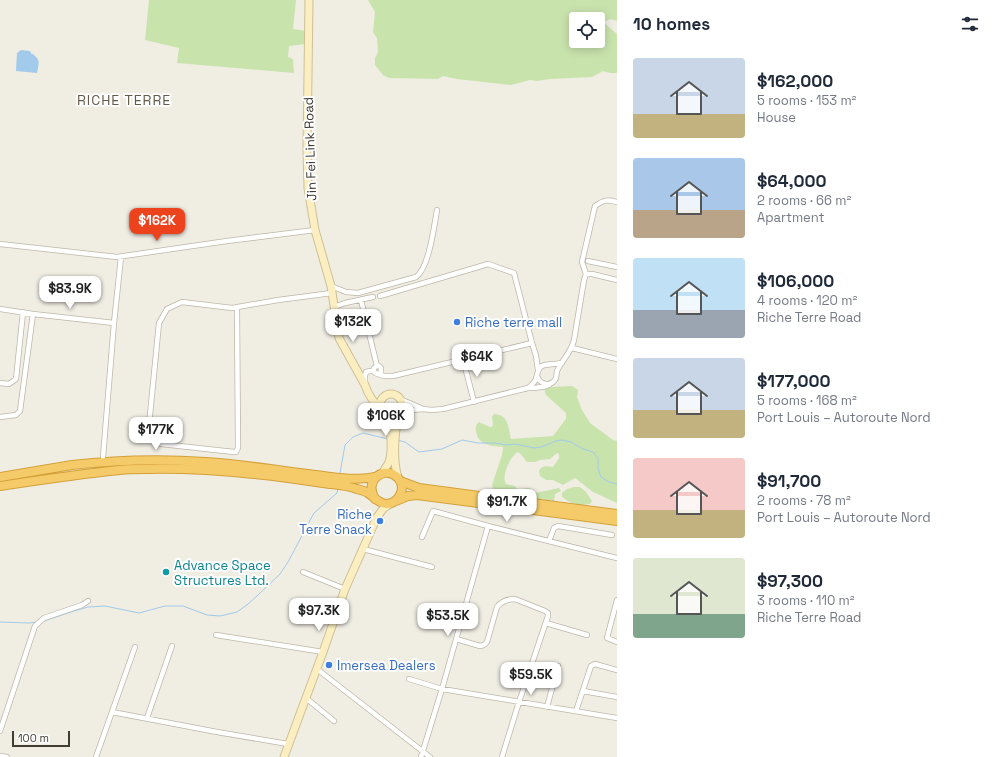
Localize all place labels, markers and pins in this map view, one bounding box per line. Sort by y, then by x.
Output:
pin: $162K [129,208,185,242]
pin: $83.9K [37,276,103,310]
pin: $132K [325,309,381,343]
place label: Riche terre mall [465,314,562,331]
marker: Riche terre mall [452,317,462,327]
pin: $64K [453,344,501,378]
pin: $106K [358,403,414,437]
pin: $177K [128,417,184,451]
pin: $91.7K [474,489,540,523]
place label: Riche Terre Snack [299,506,372,538]
marker: Riche Terre Snack [375,516,385,526]
place label: Advance Space Structures Ltd. [174,557,271,589]
marker: Advance Space Structures Ltd. [161,567,171,577]
pin: $97.3K [286,598,352,632]
pin: $53.5K [415,603,481,637]
place label: Imersea Dealers [337,657,436,674]
marker: Imersea Dealers [324,660,334,670]
pin: $59.5K [498,662,564,696]

